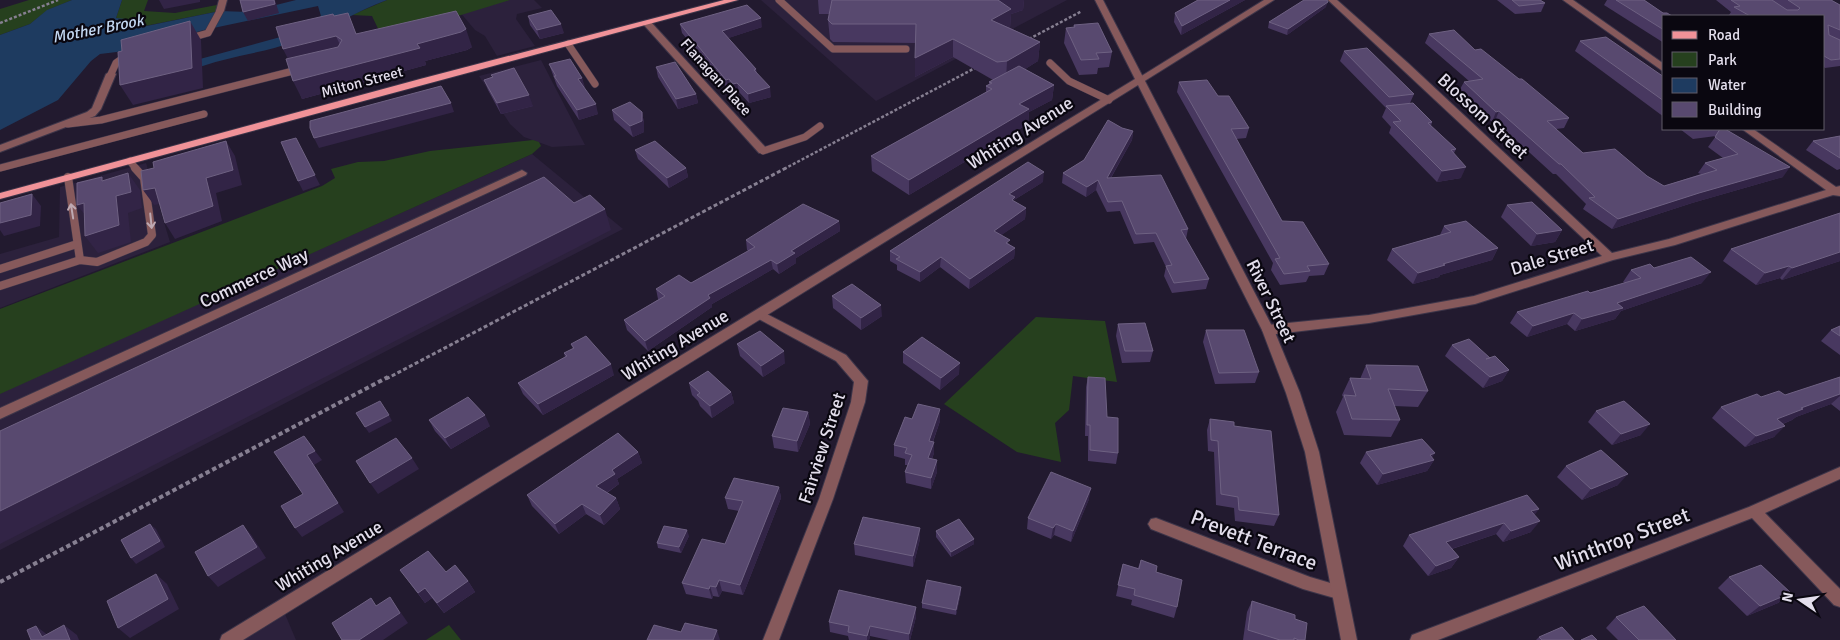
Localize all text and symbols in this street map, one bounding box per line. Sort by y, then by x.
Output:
water label: Mother Brook [51,10,147,48]
legend [1662,15,1825,130]
text: Road [1708,26,1740,44]
street label: Flanagan Place [677,35,755,119]
text: Park [1708,51,1737,69]
street label: Milton Street [319,62,405,102]
street label: Blossom Street [1433,69,1533,163]
text: Water [1708,76,1746,94]
street label: Whiting Avenue [963,92,1077,174]
text: Building [1708,101,1762,119]
one-way arrow [66,203,76,219]
one-way arrow [146,213,156,229]
street label: Dale Street [1508,234,1596,280]
street label: Commerce Way [196,243,312,313]
street label: River Street [1241,256,1301,346]
street label: Whiting Avenue [618,304,732,386]
street label: Fairview Street [794,390,850,506]
street label: Winthrop Street [1551,501,1693,577]
street label: Prevett Terrace [1187,504,1321,576]
street label: Whiting Avenue [272,515,386,597]
north arrow [1775,575,1825,625]
text: N [1778,591,1797,604]

